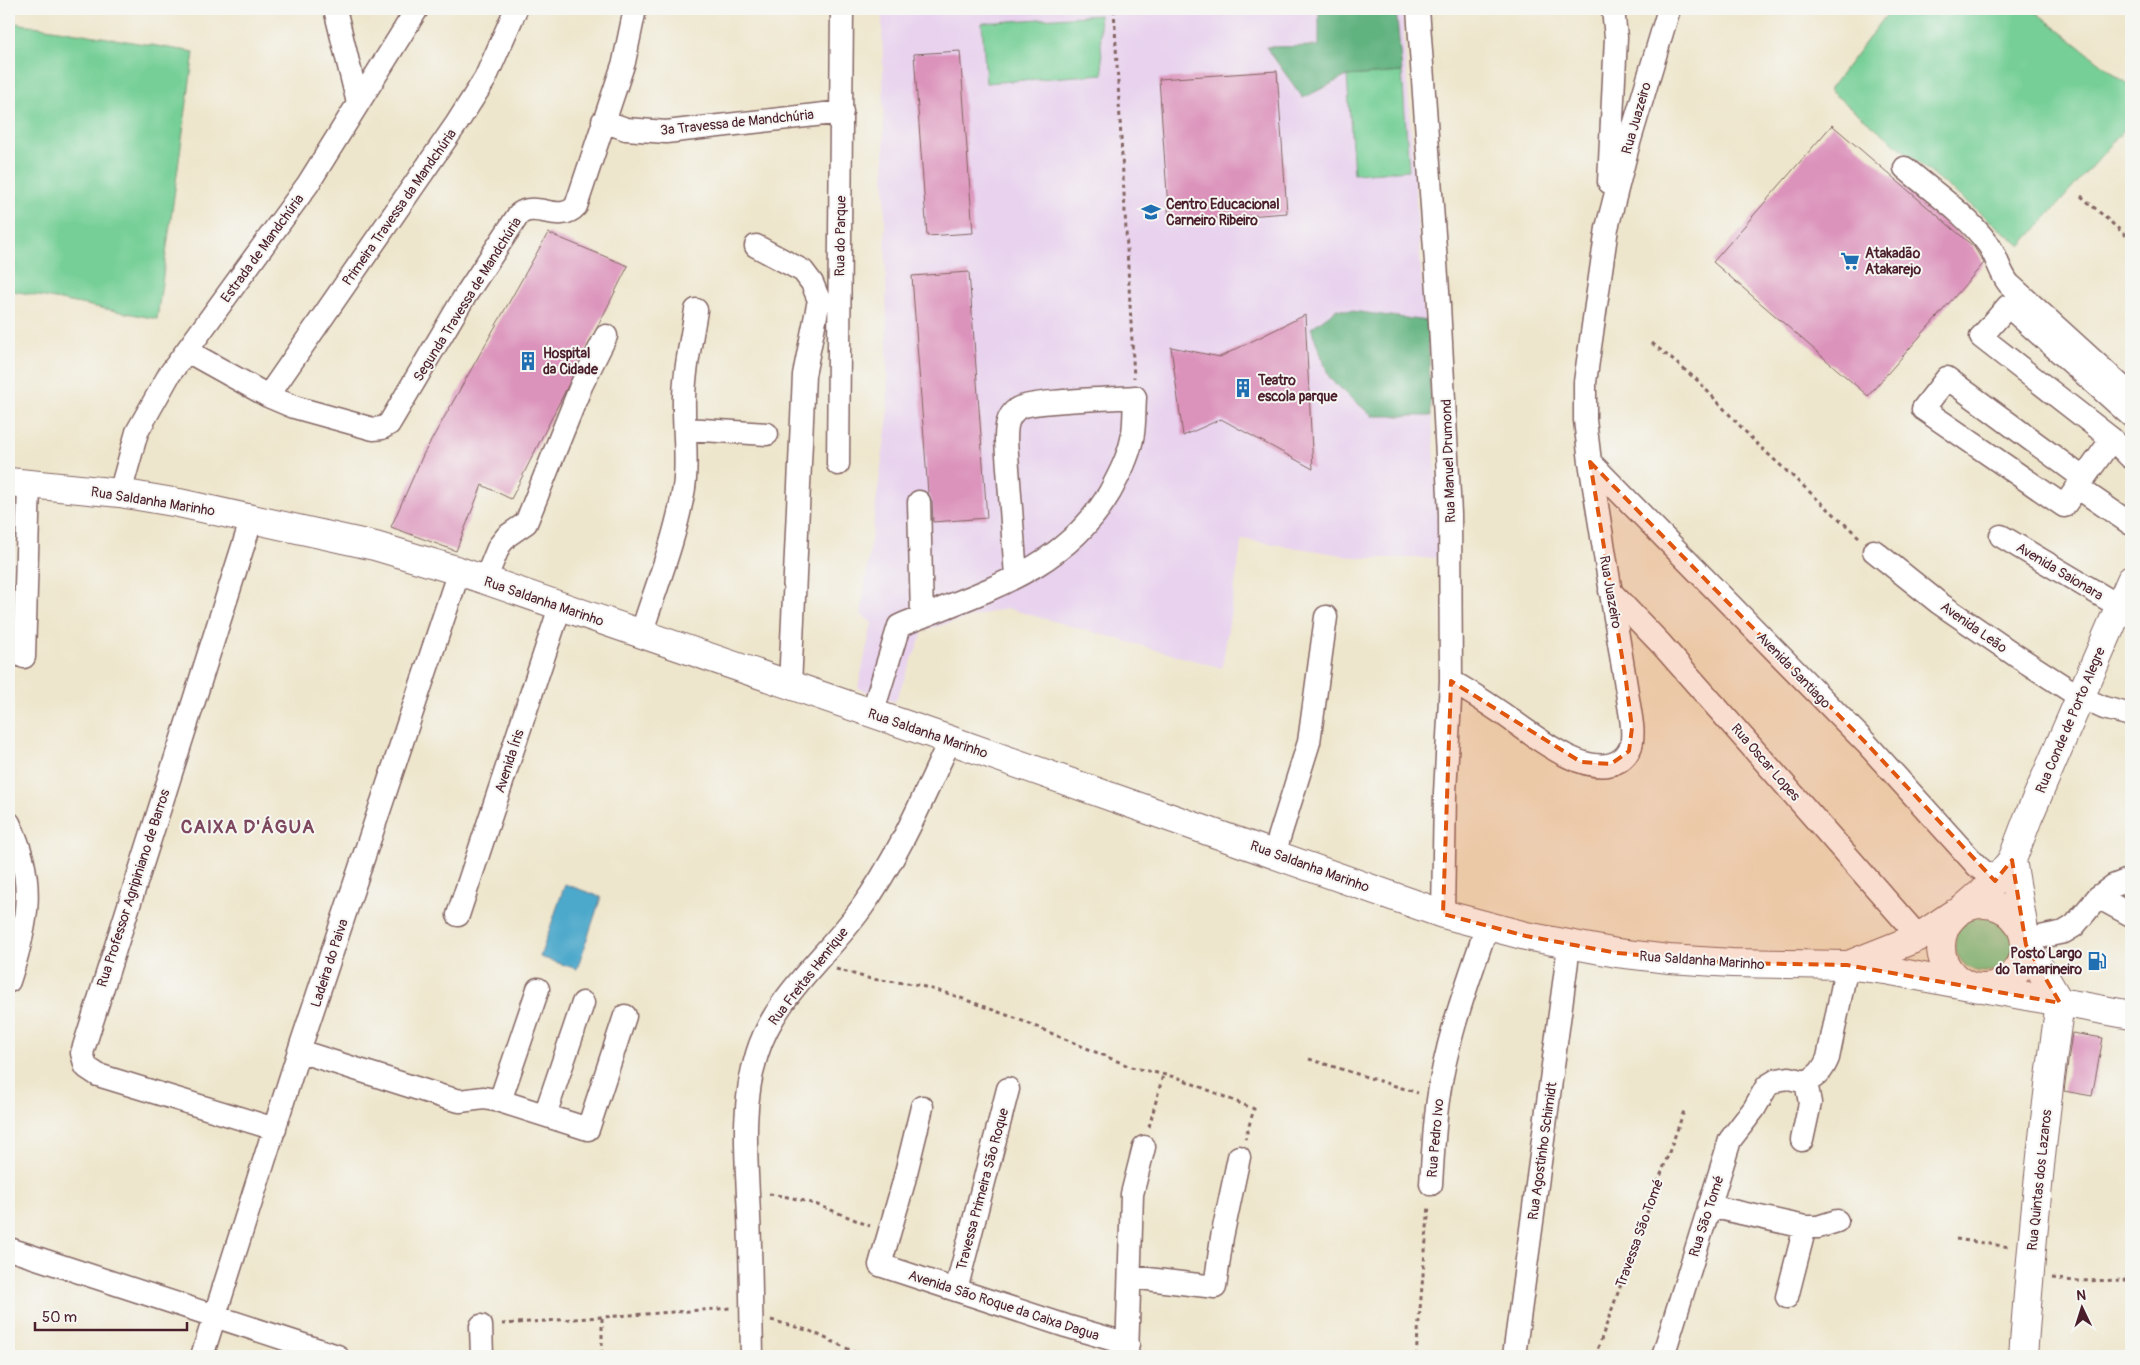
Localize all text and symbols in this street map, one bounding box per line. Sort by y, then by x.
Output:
street label: Rua Juazeiro [1618,80,1655,156]
street label: 3ª Travessa de Mandchúria [659,106,815,139]
street label: Primeira Travessa da Mandchúria [339,126,460,289]
street label: Estrada de Mandchúria [217,191,307,306]
street label: Rua do Parque [831,195,850,277]
place label: Centro Educacional Carneiro Ribeiro [1166,196,1280,229]
school or university icon: Centro Educacional Carneiro Ribeiro [1140,201,1162,223]
street label: Segunda Travessa de Mandchúria [410,214,525,385]
place label: Atakadão Atakarejo [1865,245,1921,278]
supermarket icon: Atakadão Atakarejo [1839,250,1861,272]
place label: Hospital da Cidade [543,345,599,378]
building icon: Hospital da Cidade [517,350,539,372]
place label: Teatro escola parque [1257,372,1338,405]
building icon: Teatro escola parque [1232,377,1254,399]
street label: Rua Manuel Drumond [1438,399,1459,523]
street label: Rua Saldanha Marinho [90,483,217,520]
street label: Avenida Saionara [2013,539,2106,604]
street label: Rua Juazeiro [1596,554,1625,630]
street label: Rua Saldanha Marinho [482,573,606,630]
street label: Avenida Leão [1937,598,2011,657]
street label: Avenida Santiago [1753,629,1835,712]
street label: Rua Conde de Porto Alegre [2032,645,2109,796]
street label: Rua Saldanha Marinho [866,705,990,762]
street label: Rua Oscar Lopes [1727,720,1804,805]
street label: Avenida Íris [490,726,528,795]
street label: Rua Professor Agripiniano de Barros [93,786,174,989]
district label: CAIXA D'ÁGUA [181,815,315,839]
street label: Rua Saldanha Marinho [1248,837,1372,896]
street label: Ladeira do Paiva [307,917,352,1009]
street label: Rua Freitas Henrique [765,924,852,1029]
place label: Posto Largo do Tamarineiro [1996,945,2082,978]
street label: Rua Saldanha Marinho [1639,948,1766,973]
fuel station icon: Posto Largo do Tamarineiro [2086,950,2108,972]
street label: Rua Agostinho Schimidt [1524,1081,1561,1221]
street label: Rua Pedro Ivo [1424,1097,1447,1178]
street label: Travessa Primeira São Roque [953,1106,1012,1272]
street label: Rua Quintas dos Lazaros [2024,1108,2055,1252]
street label: Rua Sāo Tomé [1685,1173,1728,1259]
street label: Travessa São Tomé [1612,1177,1667,1290]
street label: Avenida São Roque da Caixa Dagua [906,1267,1101,1344]
north arrow [2058,1282,2108,1332]
text: N [2076,1287,2086,1304]
scale bar [35,1300,188,1332]
text: 50 m [42,1308,77,1327]

